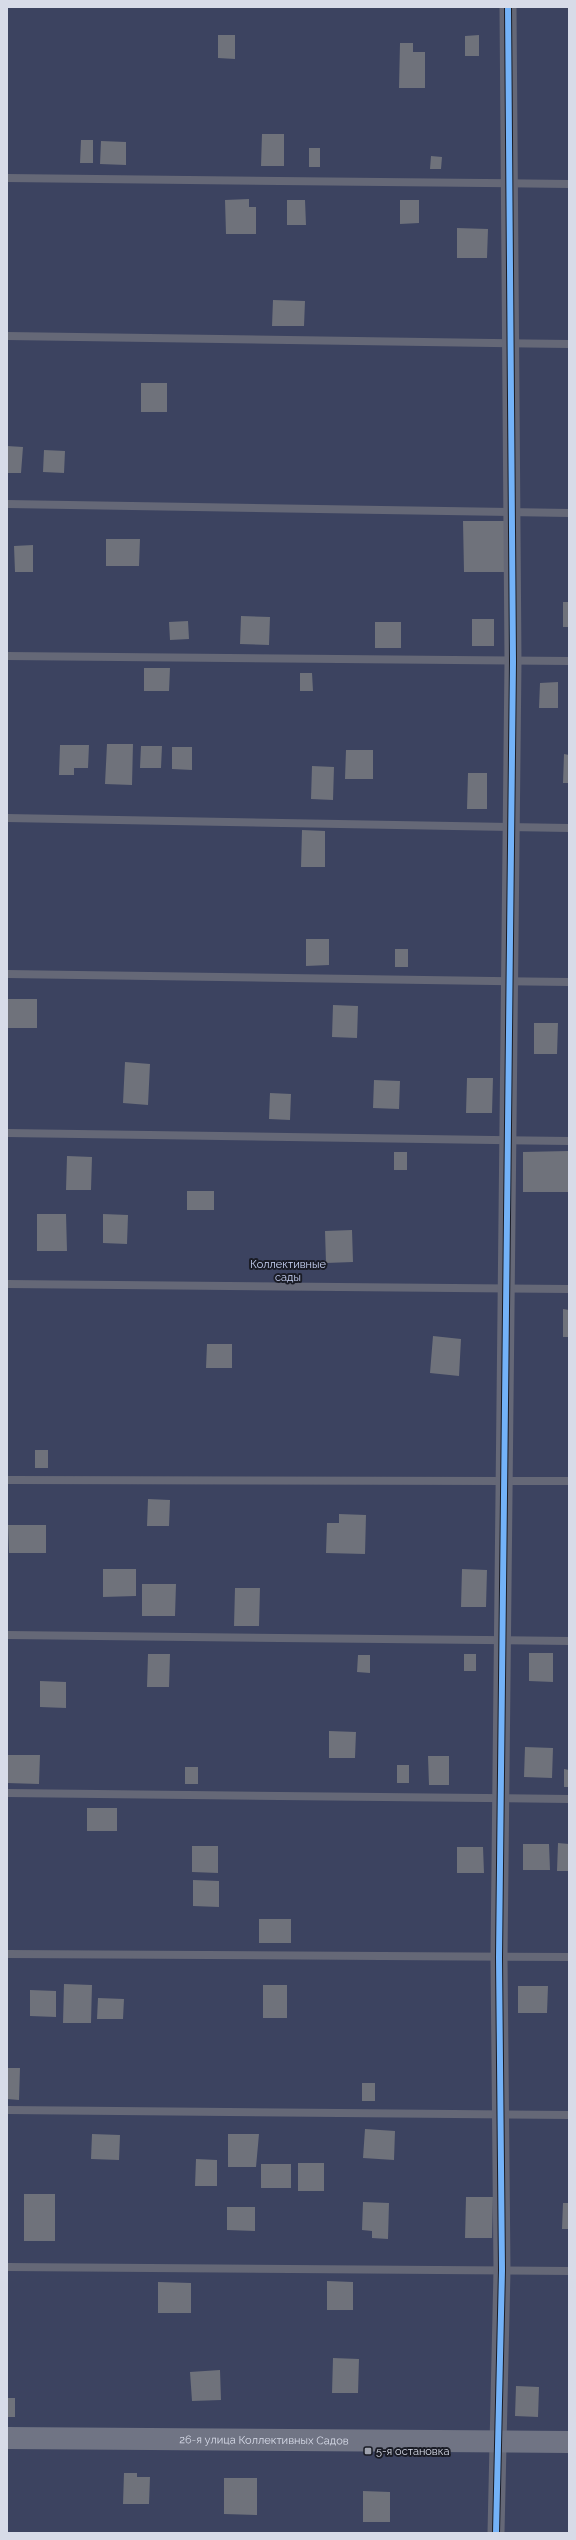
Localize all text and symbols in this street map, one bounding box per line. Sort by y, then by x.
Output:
park label: Коллективные сады [250,1258,326,1284]
street label: 26-я улица Коллективных Садов [179,2433,349,2447]
place label: 5-я остановка [376,2445,449,2458]
marker: 5-я остановка [363,2446,373,2456]

